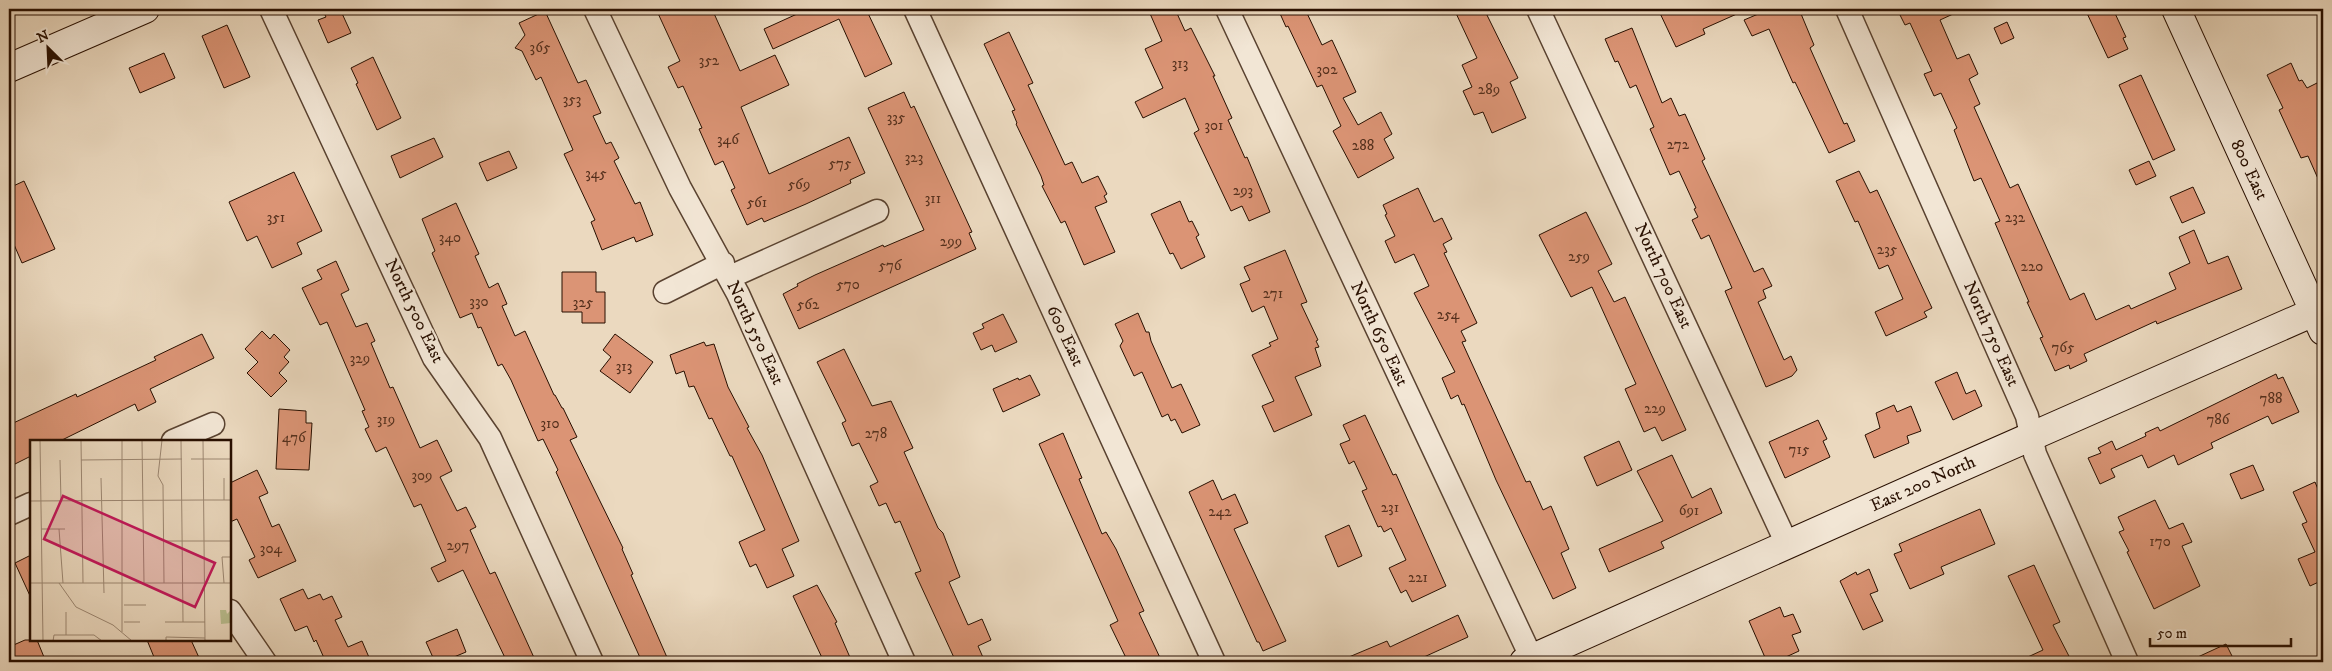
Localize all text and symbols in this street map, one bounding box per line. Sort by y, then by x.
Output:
north arrow [22,22,72,72]
text: N [34,26,52,48]
house number: 365 [530,38,551,57]
house number: 352 [699,51,720,70]
house number: 313 [1172,54,1188,73]
house number: 302 [1316,60,1338,79]
house number: 289 [1478,80,1500,99]
house number: 353 [563,90,581,109]
house number: 335 [887,108,906,127]
house number: 301 [1204,116,1224,135]
house number: 346 [717,130,740,149]
house number: 272 [1667,135,1690,154]
house number: 288 [1352,136,1374,155]
street label: 800 East [2225,136,2273,204]
house number: 323 [905,148,923,167]
house number: 575 [829,154,852,173]
house number: 345 [585,164,607,183]
house number: 569 [788,175,810,194]
house number: 293 [1233,181,1253,200]
house number: 311 [925,189,941,208]
house number: 561 [747,193,767,212]
house number: 351 [267,208,285,227]
house number: 232 [2005,208,2026,227]
street label: North 700 East [1629,220,1697,332]
house number: 340 [439,228,461,247]
house number: 299 [940,232,962,251]
house number: 235 [1877,240,1898,259]
house number: 259 [1568,247,1590,266]
street label: North 500 East [379,255,449,367]
house number: 576 [878,256,903,275]
house number: 220 [2021,257,2043,276]
house number: 570 [836,275,860,294]
street label: North 550 East [721,277,789,389]
street label: North 650 East [1345,278,1413,390]
street label: North 750 East [1958,278,2024,390]
house number: 271 [1263,284,1283,303]
house number: 330 [469,292,489,311]
house number: 325 [573,293,594,312]
house number: 562 [797,295,820,314]
street label: 600 East [1041,302,1089,370]
house number: 254 [1437,305,1460,324]
house number: 765 [2051,338,2075,357]
house number: 329 [350,349,370,368]
house number: 313 [616,357,632,376]
house number: 788 [2260,389,2282,408]
house number: 229 [1644,399,1666,418]
house number: 319 [377,410,395,429]
house number: 786 [2206,410,2231,429]
house number: 310 [540,414,560,433]
house number: 278 [865,424,887,443]
house number: 476 [282,428,307,447]
inset map [30,440,231,641]
house number: 715 [1789,440,1810,459]
street label: East 200 North [1867,451,1980,517]
house number: 309 [411,466,433,485]
house number: 231 [1381,498,1399,517]
house number: 691 [1679,501,1699,520]
house number: 242 [1208,502,1232,521]
house number: 170 [2149,532,2171,551]
house number: 297 [447,536,469,555]
house number: 304 [260,539,282,558]
house number: 221 [1408,568,1428,587]
scale bar [2150,616,2291,648]
text: 50 m [2157,624,2187,643]

